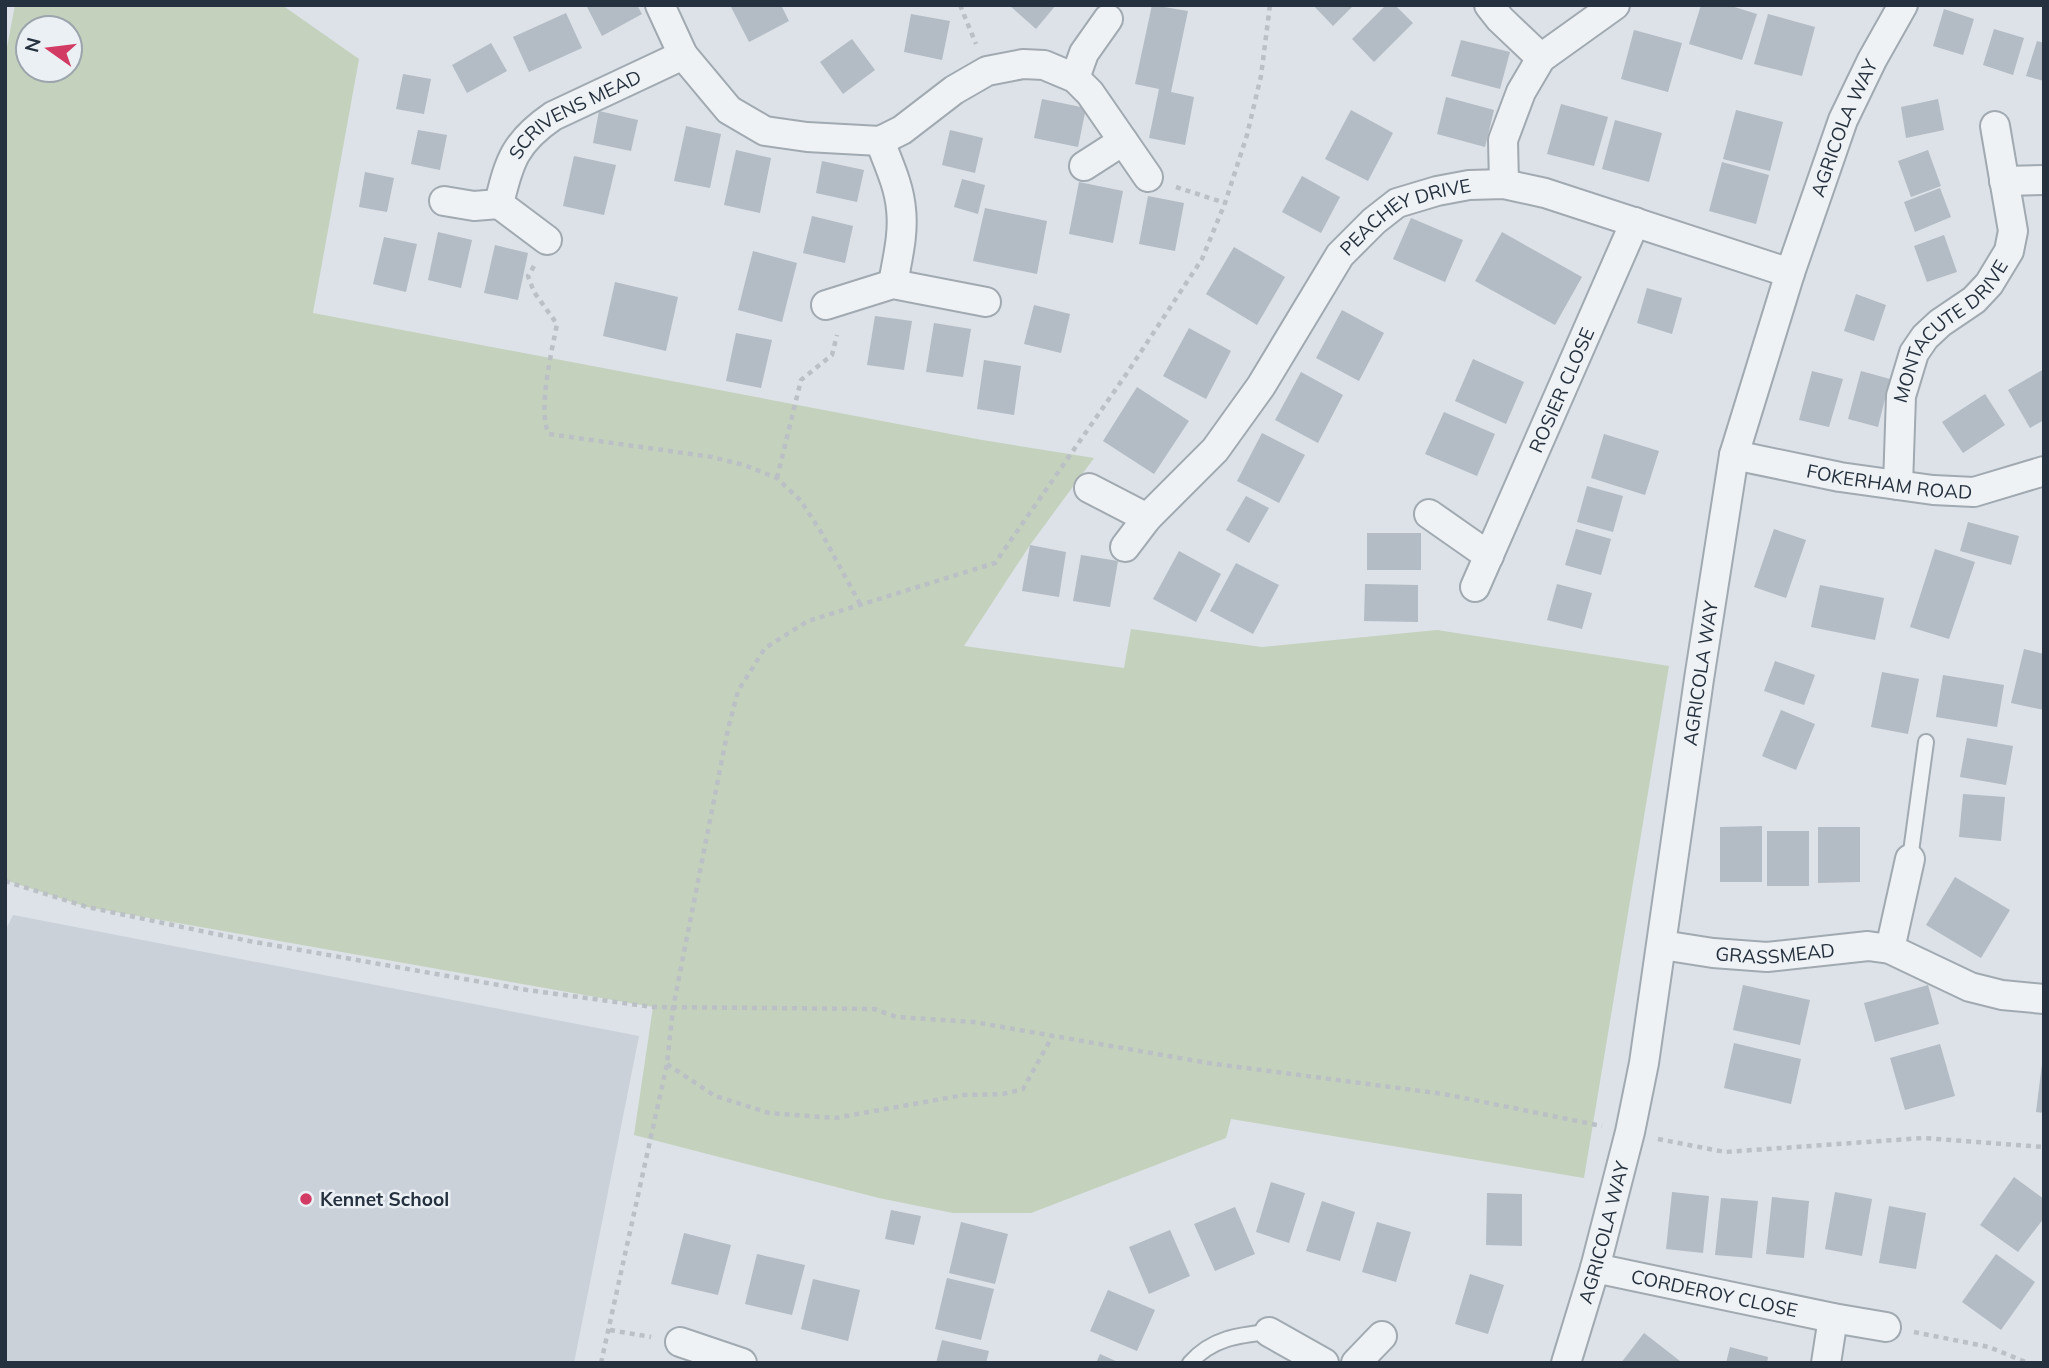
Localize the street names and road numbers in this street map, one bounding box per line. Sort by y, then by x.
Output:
street label: AGRICOLA WAY [1805,55,1883,200]
street label: SCRIVENS MEAD [503,64,645,163]
street label: PEACHEY DRIVE [1334,173,1473,261]
street label: MONTACUTE DRIVE [1888,255,2013,405]
street label: ROSIER CLOSE [1523,324,1599,456]
street label: FOKERHAM ROAD [1805,458,1973,504]
street label: AGRICOLA WAY [1678,599,1723,747]
street label: GRASSMEAD [1715,938,1836,969]
street label: AGRICOLA WAY [1573,1158,1634,1306]
street label: CORDEROY CLOSE [1629,1264,1800,1322]

